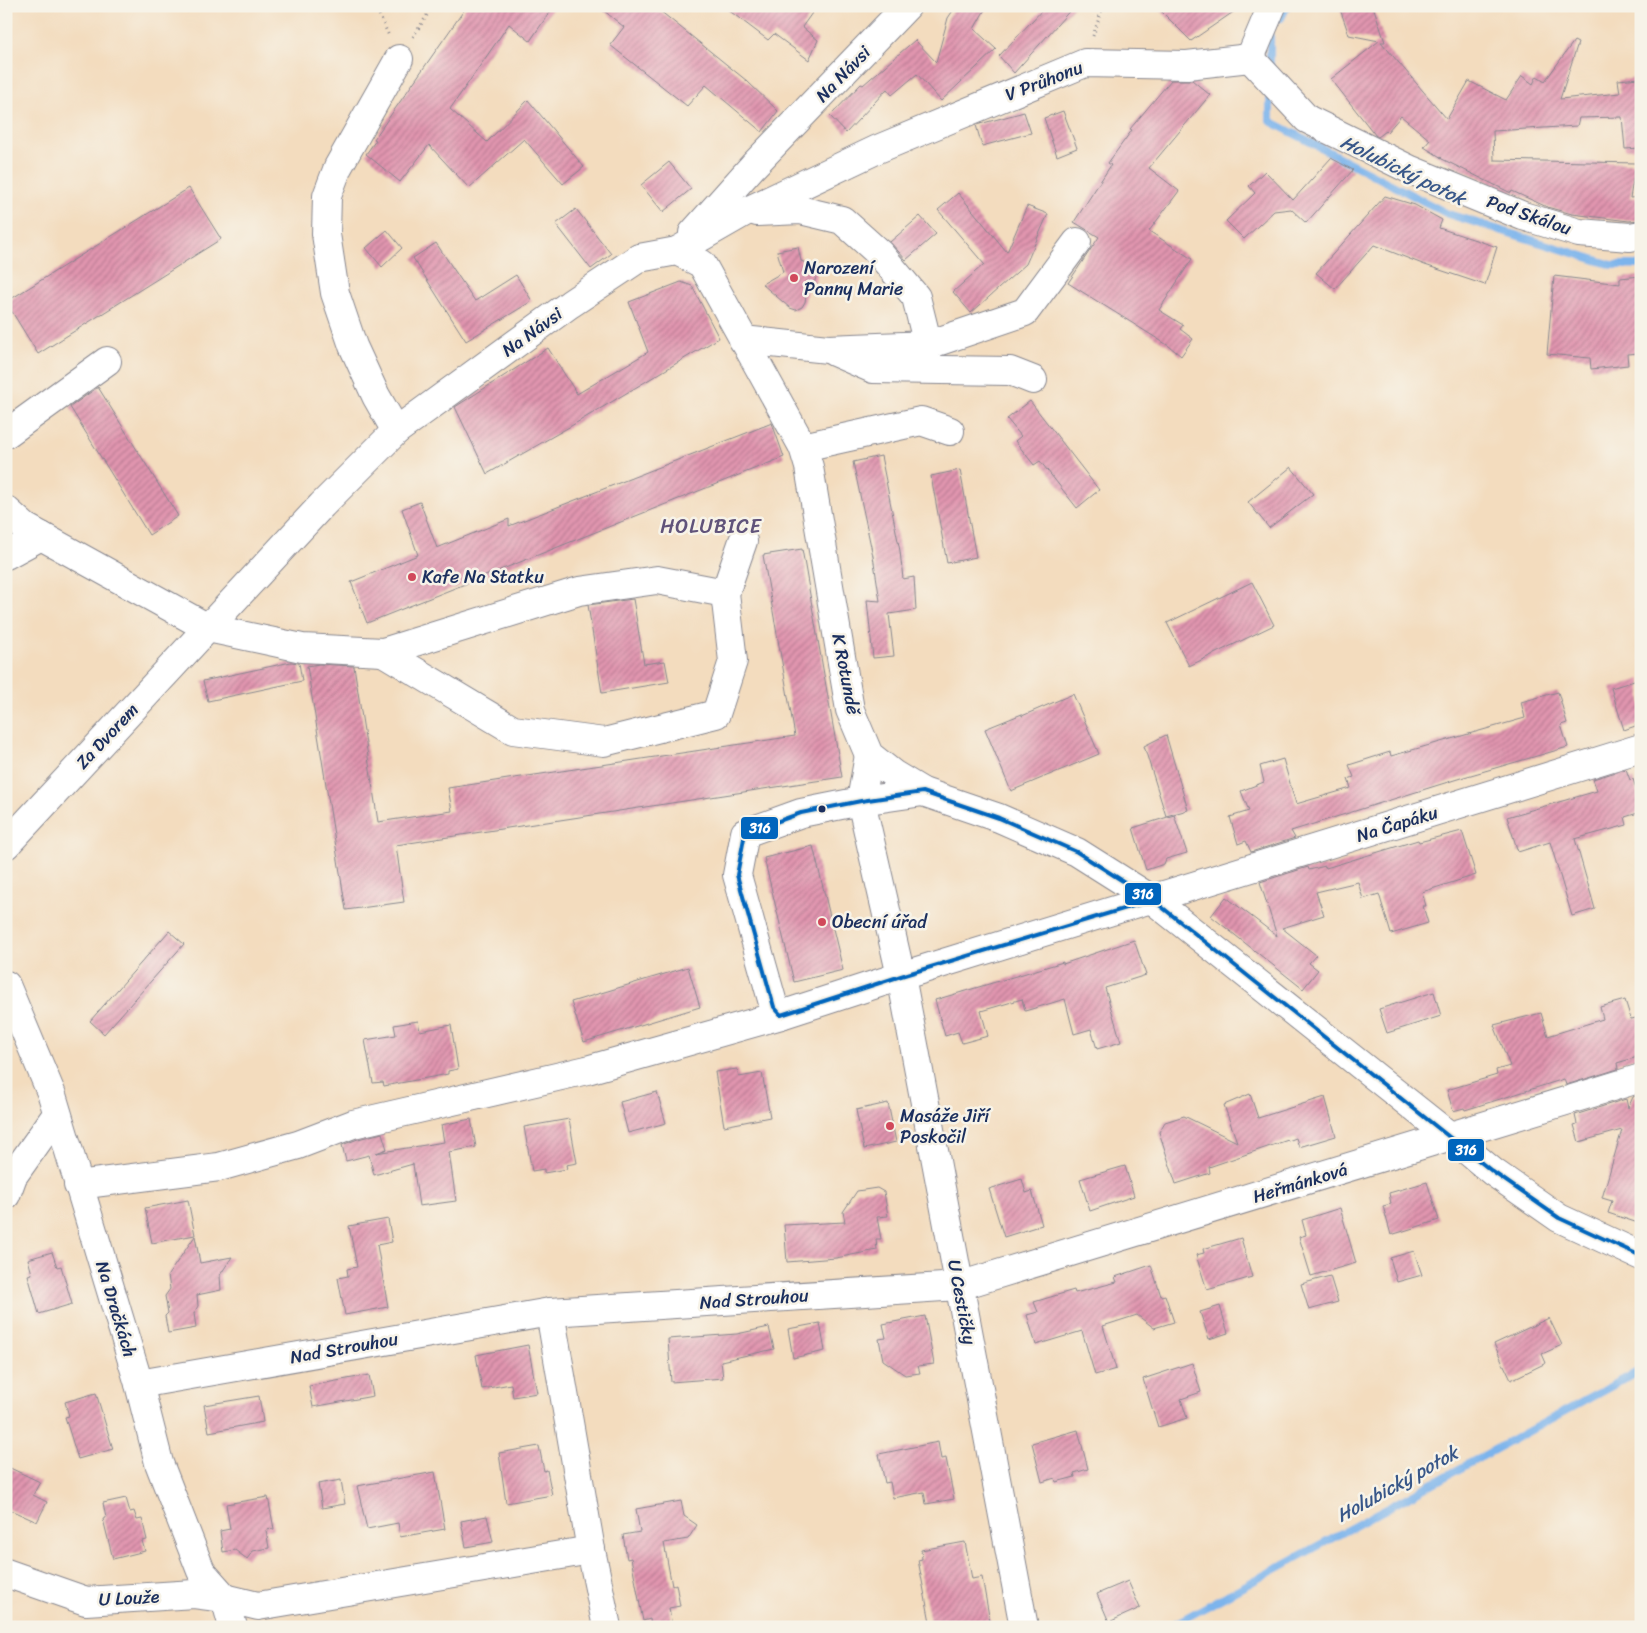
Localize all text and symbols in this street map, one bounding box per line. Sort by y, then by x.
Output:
street label: Na Návsi [807,37,879,110]
street label: V Průhonu [1000,51,1088,110]
water label: Holubický potok [1335,125,1474,216]
street label: Pod Skálou [1482,186,1576,245]
place label: Narození Panny Marie [804,252,903,305]
marker: Narození Panny Marie [788,272,800,284]
street label: Na Návsi [494,298,570,365]
district label: HOLUBICE [660,509,763,544]
place label: Kafe Na Statku [422,561,544,593]
marker: Kafe Na Statku [406,571,418,583]
street label: K Rotundě [823,631,870,719]
street label: Za Dvorem [67,695,147,777]
street label: Na Čapáku [1352,796,1442,852]
unlabelled marker [817,804,827,814]
line badge: 316 [740,816,779,840]
text: 316 [748,816,771,841]
line badge: 316 [1124,882,1162,906]
text: 316 [1131,882,1154,907]
place label: Obecní úřad [832,906,928,938]
marker: Obecní úřad [816,916,828,928]
place label: Masáže Jiří Poskočil [900,1100,991,1153]
marker: Masáže Jiří Poskočil [884,1120,896,1132]
line badge: 316 [1447,1138,1485,1162]
text: 316 [1454,1138,1477,1163]
street label: Heřmánková [1248,1153,1352,1213]
street label: Na Dračkách [86,1257,146,1361]
street label: U Cestičky [938,1257,986,1348]
street label: Nad Strouhou [698,1279,810,1319]
street label: Nad Strouhou [287,1323,401,1373]
water label: Holubický potok [1330,1435,1467,1531]
street label: U Louže [98,1580,161,1616]

